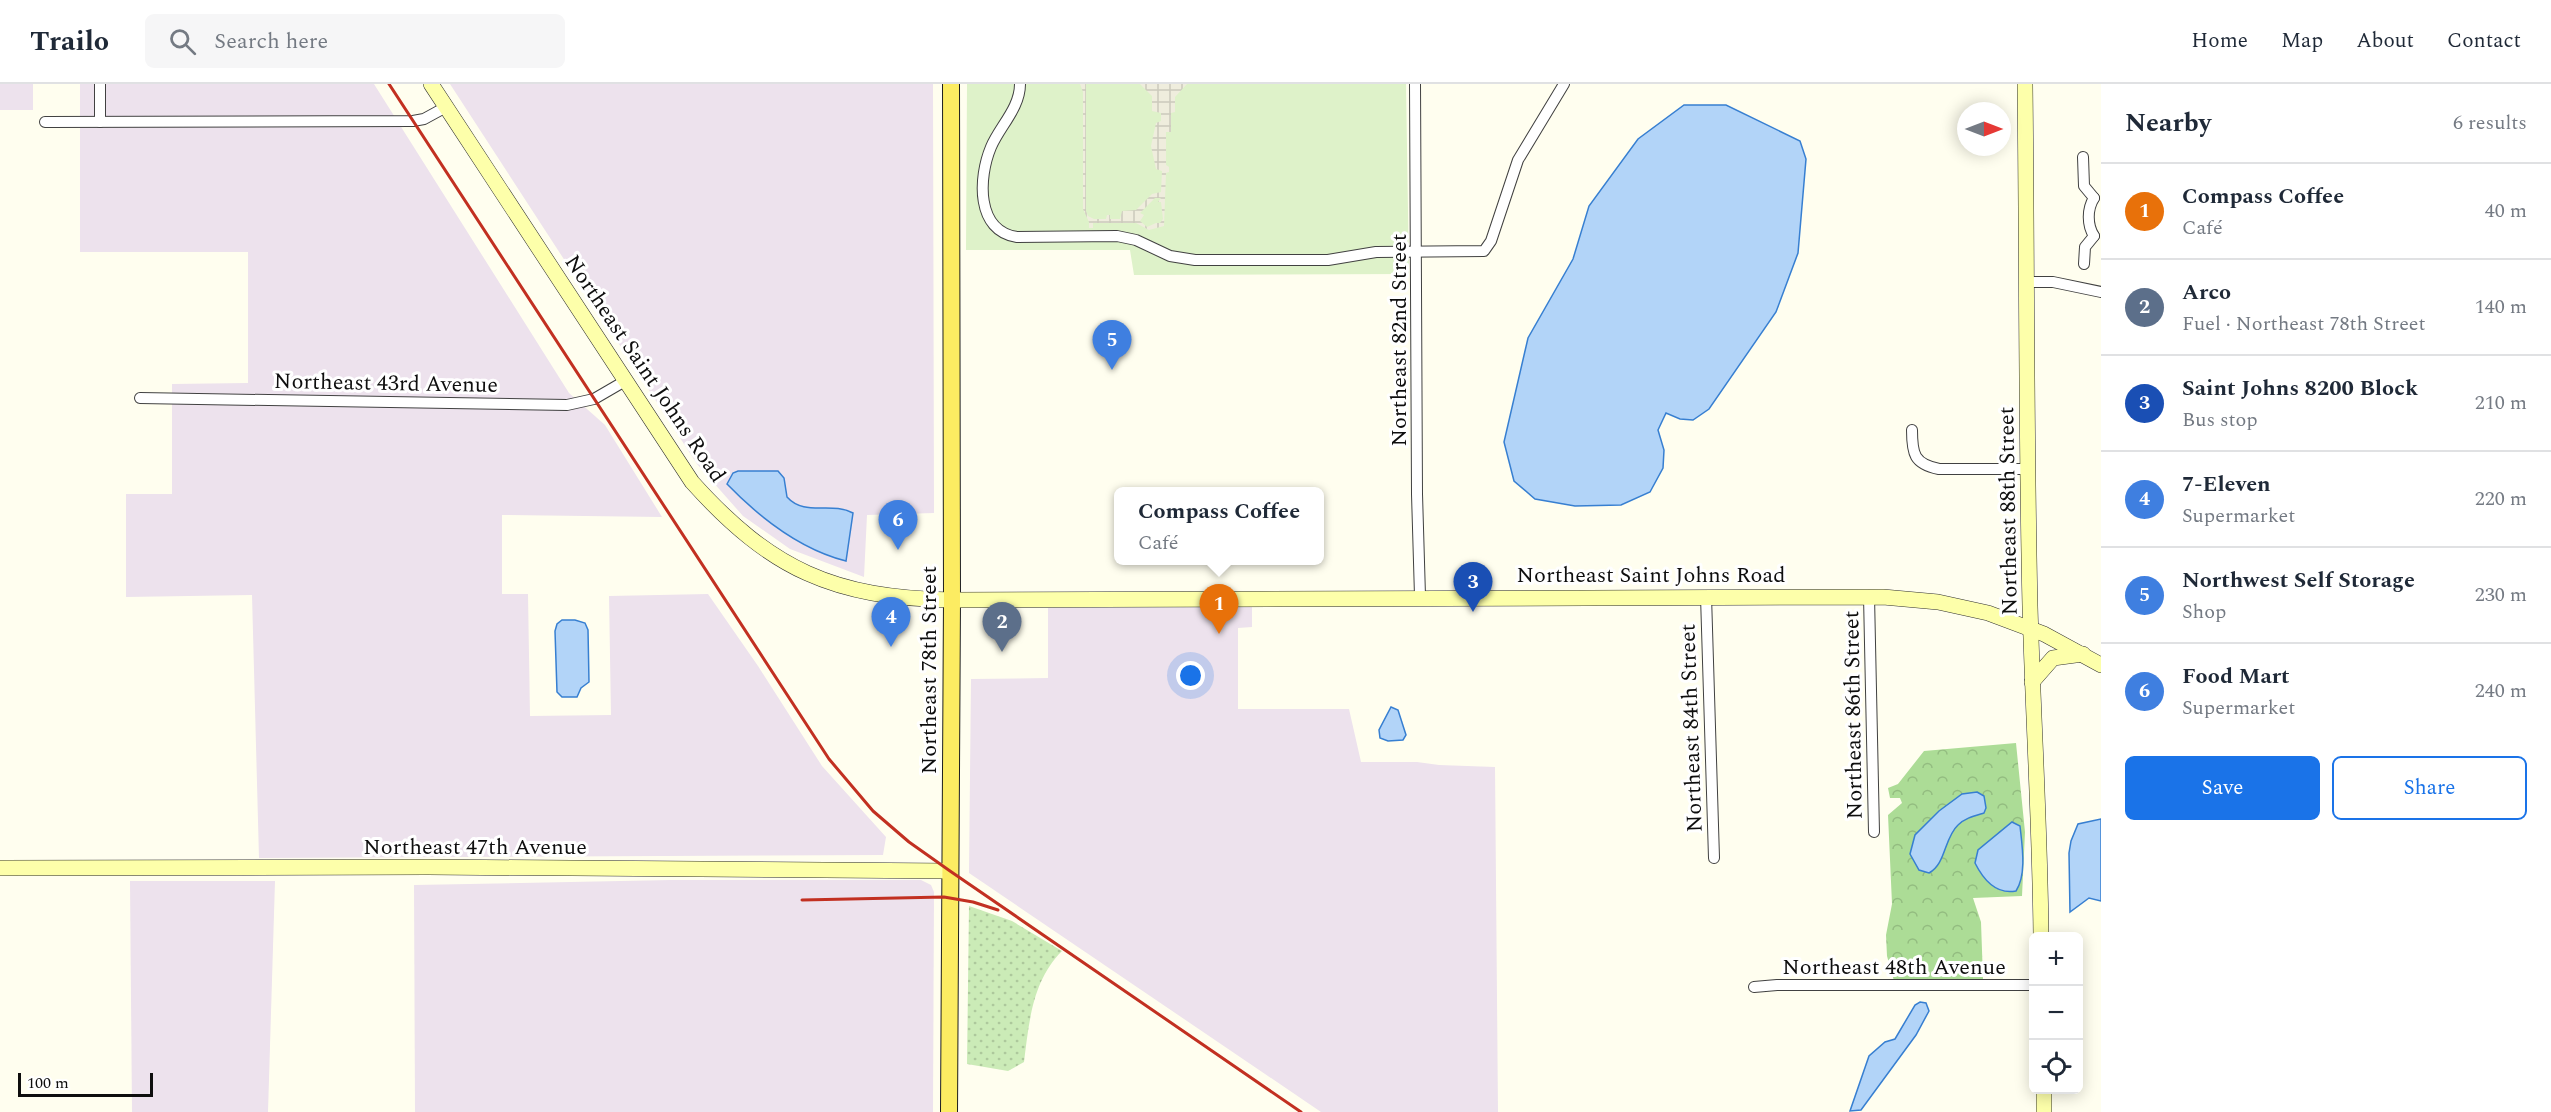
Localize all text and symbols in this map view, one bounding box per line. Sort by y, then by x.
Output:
search box [145,14,565,68]
text: Trailo [30,20,109,63]
icon: search [166,25,199,58]
text: Search here [214,25,328,58]
text: Home [2191,25,2248,57]
text: Map [2281,25,2323,57]
text: About [2356,25,2414,57]
text: Contact [2447,25,2521,57]
north arrow [1957,102,2011,156]
text: Nearby [2125,103,2211,143]
text: 6 results [2453,108,2527,138]
text: Compass Coffee [2182,180,2344,213]
text: 1 [2139,196,2150,226]
text: 40 m [2485,196,2527,226]
text: Café [2182,213,2223,243]
street label: Northeast 82nd Street [1383,233,1416,447]
street label: Northeast Saint Johns Road [556,248,734,490]
text: Arco [2182,276,2231,309]
text: 2 [2139,292,2150,322]
text: 140 m [2475,292,2527,322]
text: Fuel · Northeast 78th Street [2182,309,2426,339]
pin: 5 [1092,320,1132,370]
street label: Northeast 43rd Avenue [274,365,498,402]
text: Saint Johns 8200 Block [2182,372,2418,405]
text: 3 [2139,388,2150,418]
text: 210 m [2475,388,2527,418]
text: Bus stop [2182,405,2258,435]
street label: Northeast 88th Street [1990,406,2027,616]
text: 7-Eleven [2182,468,2271,501]
text: 4 [2139,484,2150,514]
text: 220 m [2475,484,2527,514]
popup [1114,487,1324,565]
text: Compass Coffee [1138,495,1300,528]
pin: 6 [878,500,918,550]
text: Supermarket [2182,501,2295,531]
text: Café [1138,528,1179,558]
street label: Northeast Saint Johns Road [1517,559,1785,592]
pin: 3 [1454,562,1492,612]
text: Northwest Self Storage [2182,564,2415,597]
street label: Northeast 78th Street [913,565,946,774]
text: 5 [2139,580,2150,610]
text: 230 m [2475,580,2527,610]
pin: 1 [1200,584,1238,634]
text: Shop [2182,597,2226,627]
pin: 4 [872,598,910,647]
pin: 2 [982,602,1022,652]
street label: Northeast 86th Street [1835,610,1872,820]
street label: Northeast 84th Street [1671,623,1712,833]
text: Food Mart [2182,660,2290,693]
your location [1176,661,1205,690]
text: 6 [2139,676,2150,706]
text: 240 m [2475,676,2527,706]
text: Supermarket [2182,693,2295,723]
button: Save [2125,756,2320,820]
button: Share [2332,756,2527,820]
street label: Northeast 47th Avenue [363,831,587,864]
map controls [2029,932,2083,1094]
button: + [2029,932,2083,986]
street label: Northeast 48th Avenue [1782,951,2006,984]
button: − [2029,986,2083,1040]
button: locate [2029,1040,2083,1094]
scale bar [18,1070,153,1098]
text: 100 m [27,1071,69,1095]

